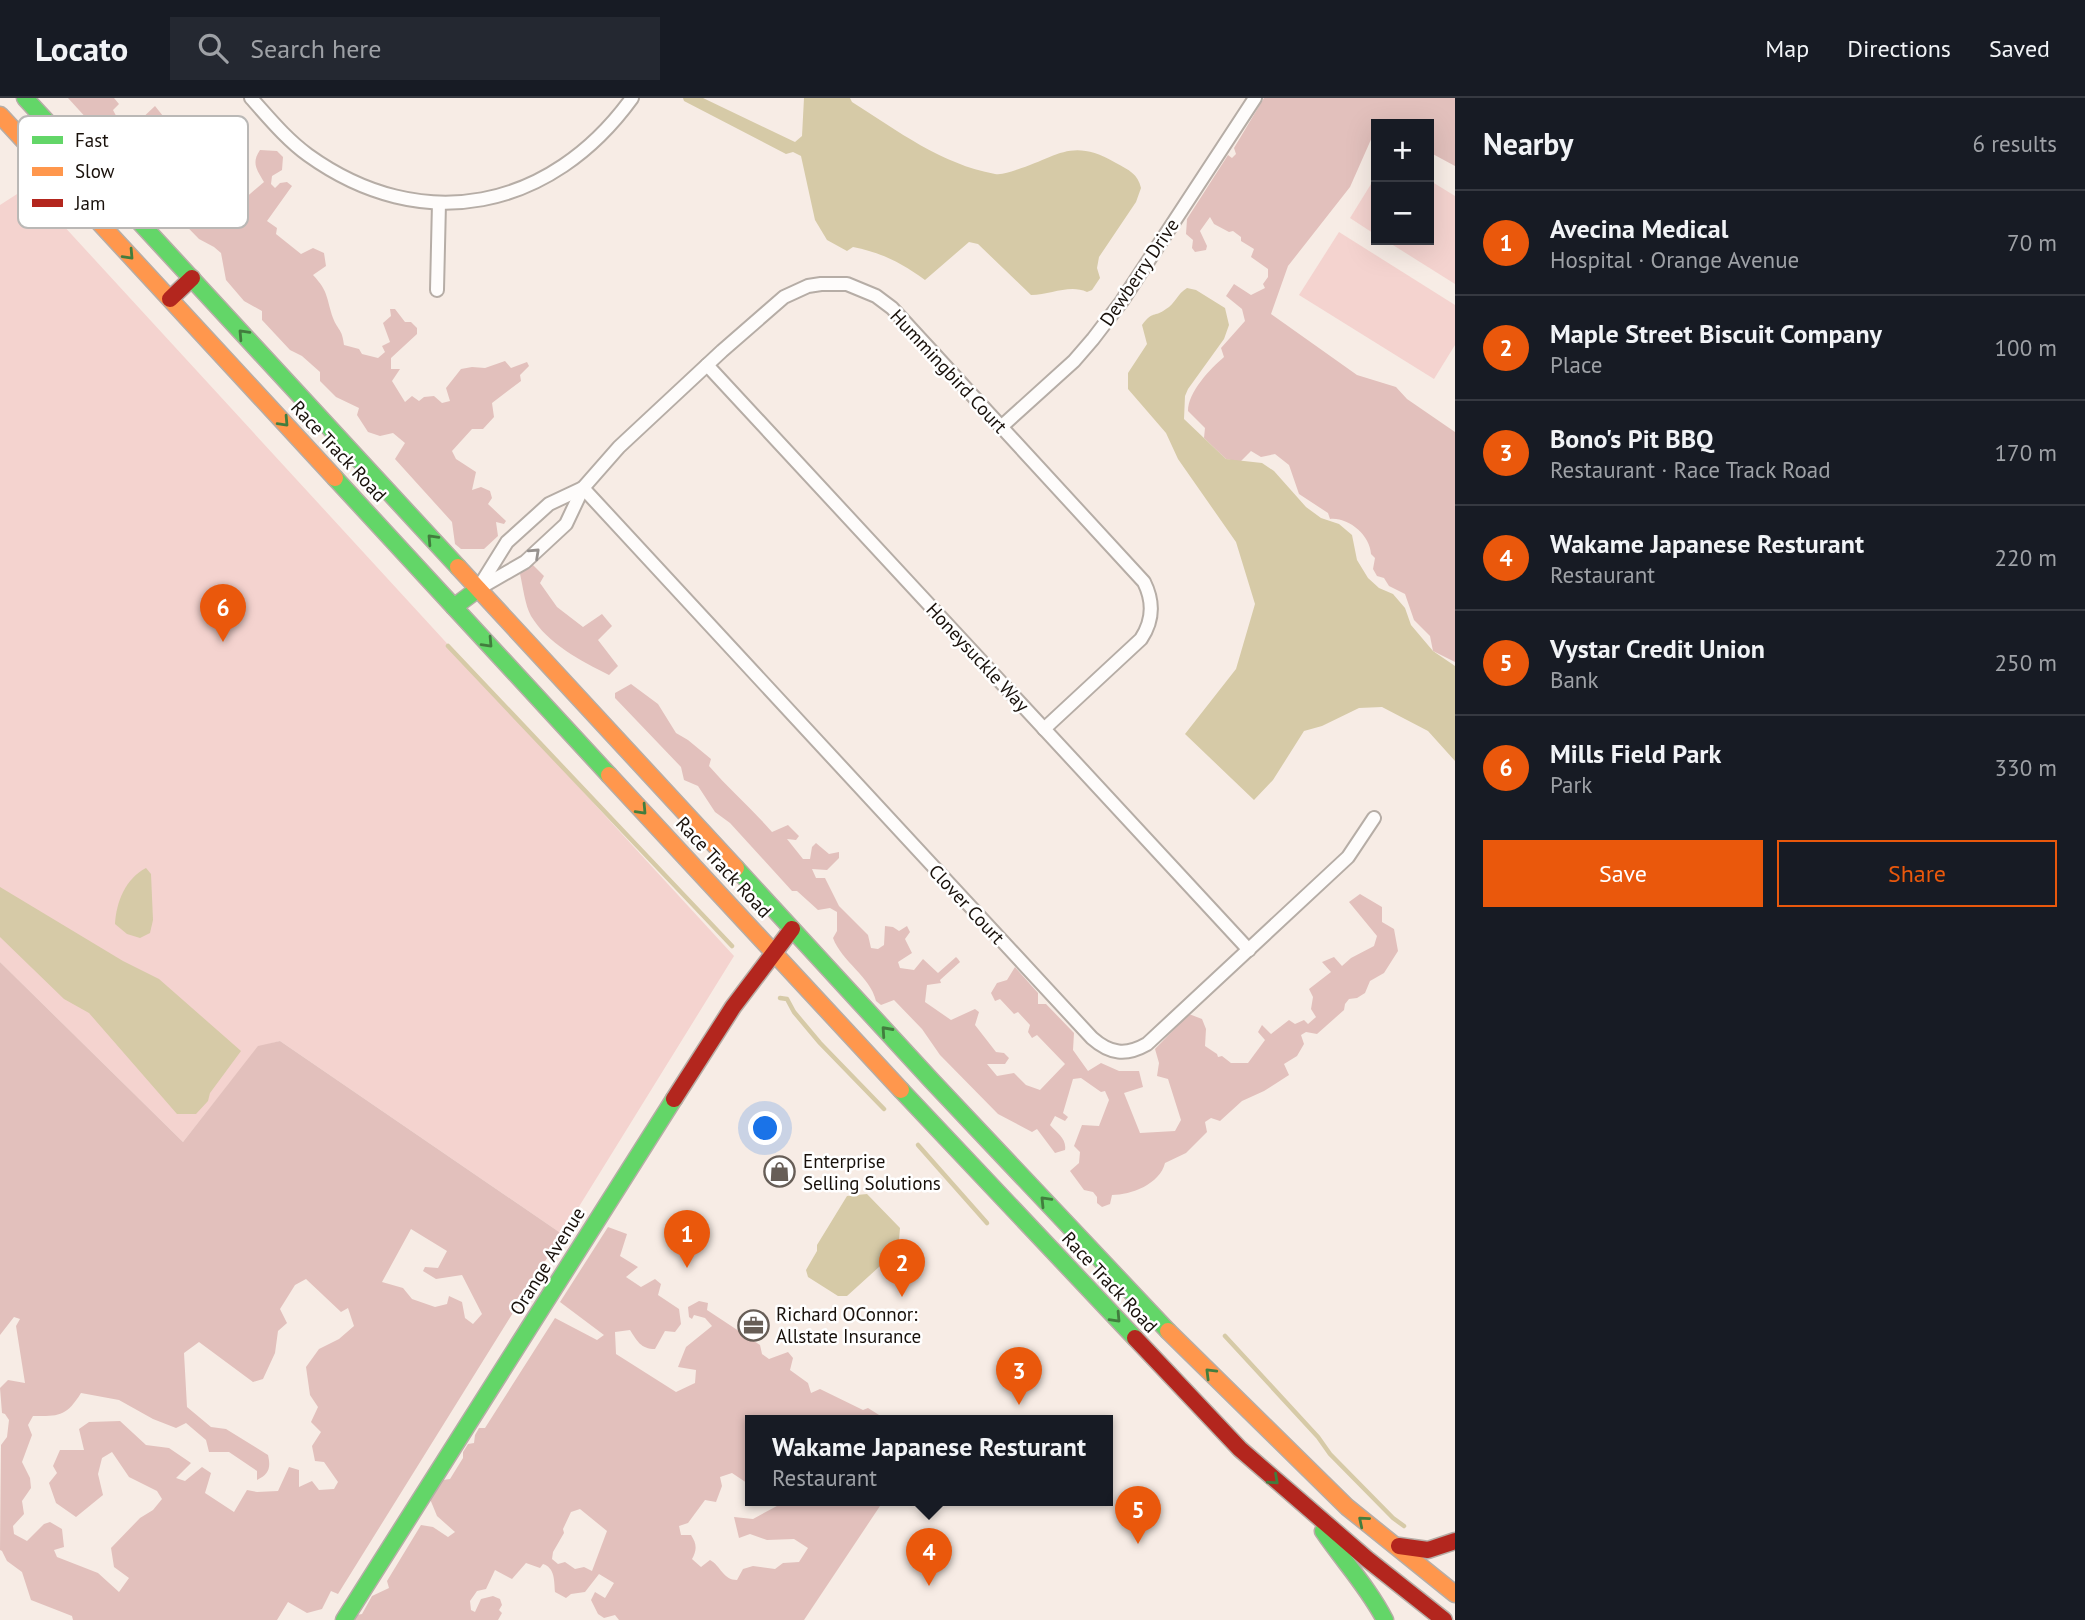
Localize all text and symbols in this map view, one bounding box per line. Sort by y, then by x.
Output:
search box [170,17,660,80]
text: Locato [35,27,128,70]
icon: search [194,29,232,67]
text: Search here [250,32,381,65]
text: Map [1765,33,1809,64]
text: Directions [1847,33,1951,64]
text: Saved [1989,33,2050,64]
legend [18,116,248,228]
map controls [1371,119,1434,245]
button: + [1371,119,1434,182]
text: Nearby [1483,124,1573,163]
text: Fast [75,128,109,152]
text: 6 results [1973,129,2057,158]
text: Slow [75,159,115,183]
button: − [1371,182,1434,245]
text: Jam [74,191,105,215]
text: Avecina Medical [1550,212,1728,245]
street label: Dewberry Drive [1094,214,1184,330]
text: 1 [1499,228,1513,257]
text: 70 m [2007,228,2057,257]
text: Hospital · Orange Avenue [1550,245,1799,274]
one-way arrow [121,247,134,260]
street label: Hummingbird Court [885,304,1013,438]
text: Maple Street Biscuit Company [1550,317,1882,350]
one-way arrow [239,329,252,342]
text: 2 [1499,333,1513,362]
text: 100 m [1995,333,2057,362]
text: Place [1550,350,1603,379]
street label: Race Track Road [286,395,392,507]
one-way arrow [275,414,288,427]
text: Bono's Pit BBQ [1550,422,1713,455]
text: 3 [1499,438,1513,467]
text: 170 m [1995,438,2057,467]
text: Restaurant · Race Track Road [1550,455,1831,484]
text: Wakame Japanese Resturant [1550,527,1864,560]
one-way arrow [427,534,440,547]
text: 4 [1499,543,1513,572]
text: 220 m [1995,543,2057,572]
one-way arrow [527,549,540,561]
text: Restaurant [1550,560,1655,589]
pin: 6 [200,584,246,642]
street label: Honeysuckle Way [921,597,1035,717]
text: Vystar Credit Union [1550,632,1765,665]
one-way arrow [480,635,492,648]
text: 5 [1499,648,1513,677]
text: 250 m [1995,648,2057,677]
text: Bank [1550,665,1598,694]
text: Mills Field Park [1550,737,1721,770]
text: 6 [1499,753,1513,782]
text: 330 m [1995,753,2057,782]
text: Park [1550,770,1592,799]
one-way arrow [634,802,647,815]
street label: Race Track Road [671,811,777,923]
button: Save [1483,840,1763,907]
button: Share [1777,840,2057,907]
street label: Clover Court [924,859,1010,949]
one-way arrow [881,1026,894,1039]
your location [748,1111,782,1145]
place label: Enterprise Selling Solutions [803,1149,941,1195]
shop icon: Enterprise Selling Solutions [763,1155,797,1189]
one-way arrow [1041,1196,1054,1209]
street label: Orange Avenue [504,1203,590,1319]
pin: 1 [664,1210,710,1268]
street label: Race Track Road [1057,1226,1163,1338]
pin: 2 [879,1239,925,1297]
place label: Richard OConnor: Allstate Insurance [776,1302,921,1348]
office icon: Richard OConnor: Allstate Insurance [736,1308,770,1342]
one-way arrow [1108,1310,1120,1323]
pin: 3 [996,1347,1042,1405]
one-way arrow [1206,1369,1219,1382]
popup [745,1415,1113,1506]
text: Wakame Japanese Resturant [772,1430,1086,1463]
text: Restaurant [772,1463,877,1492]
one-way arrow [1266,1472,1279,1484]
pin: 5 [1115,1486,1161,1544]
one-way arrow [1358,1517,1371,1529]
pin: 4 [906,1528,952,1586]

